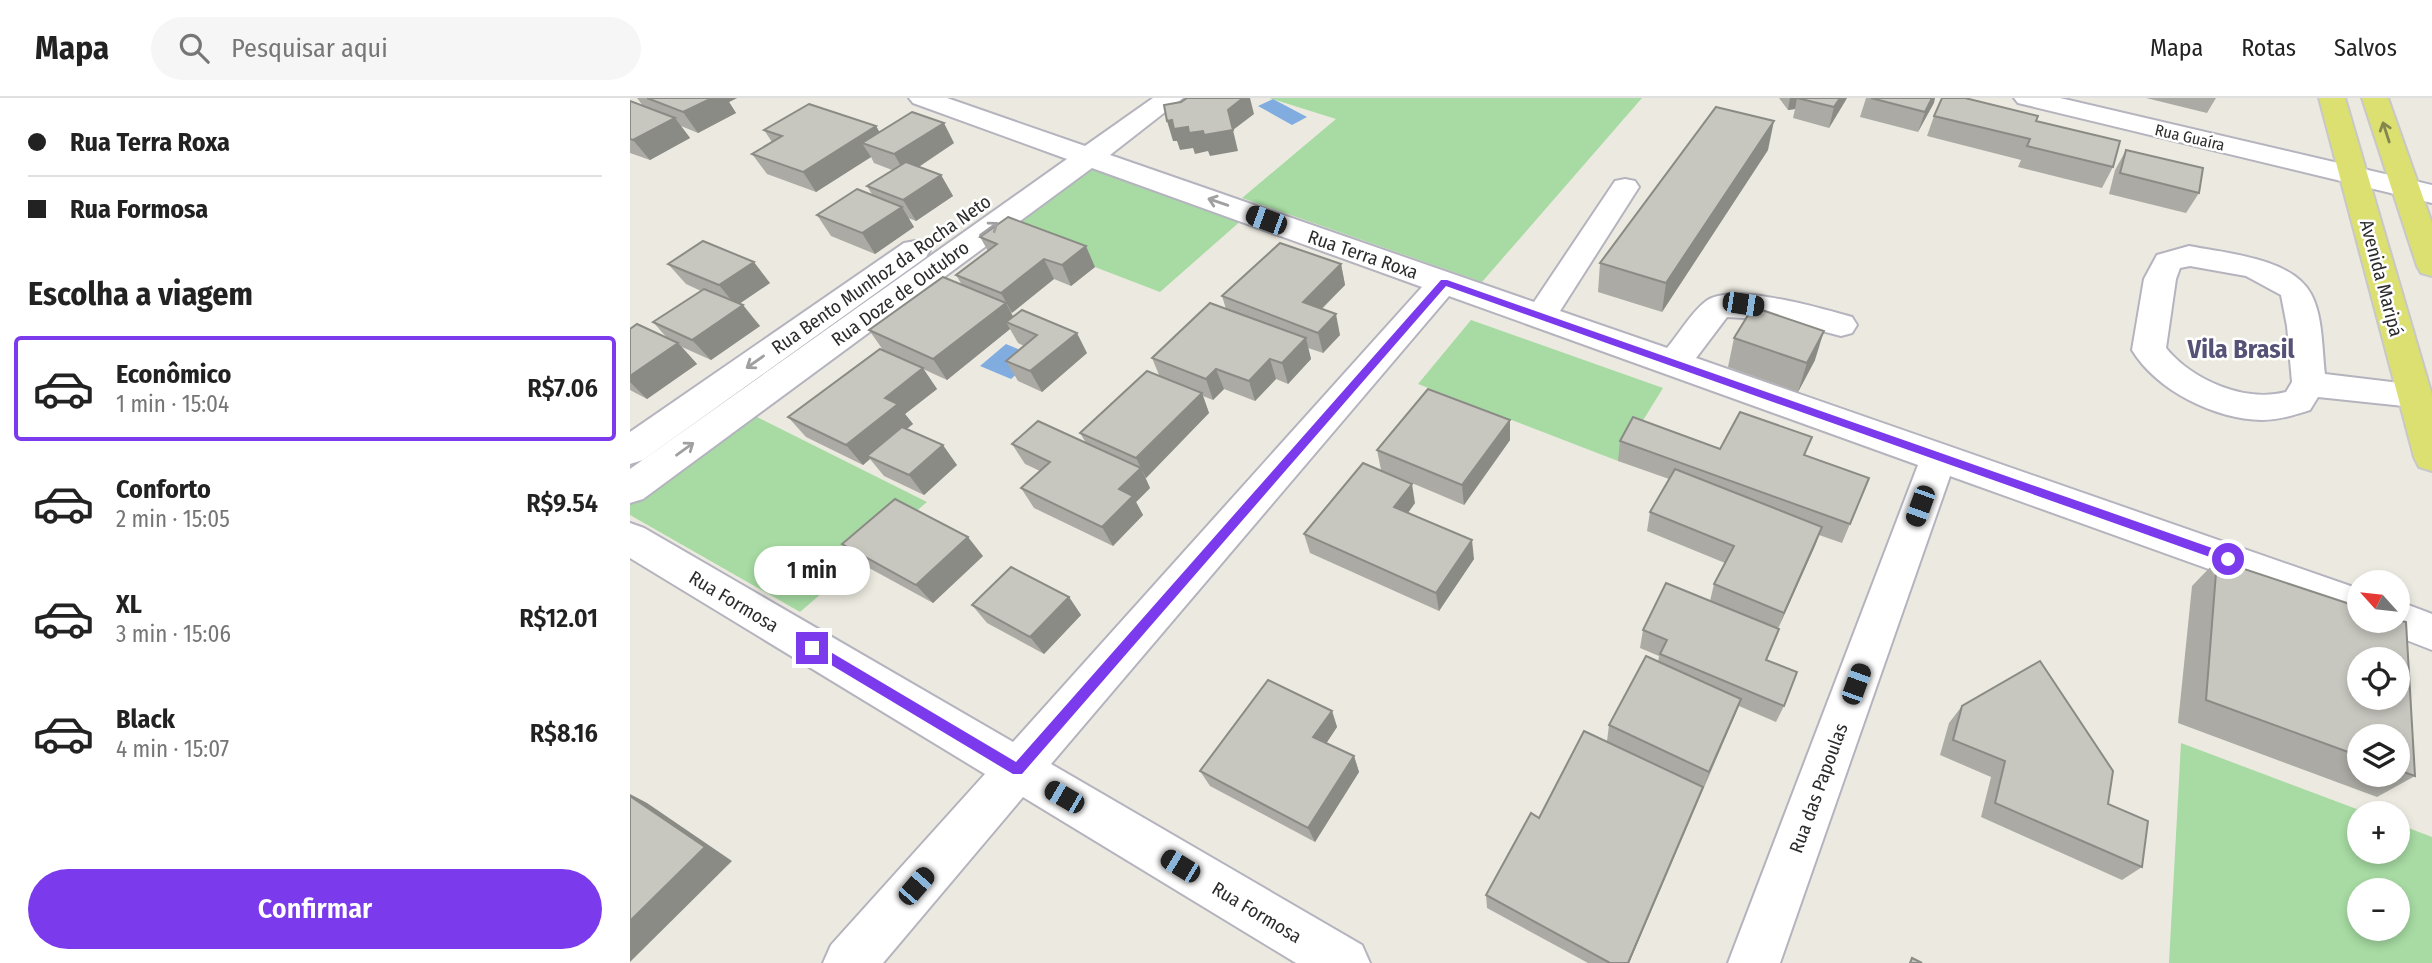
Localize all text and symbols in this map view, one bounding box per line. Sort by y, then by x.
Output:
search box [151,17,641,80]
text: Mapa [35,28,109,68]
icon: search [175,29,213,67]
text: Pesquisar aqui [231,33,388,64]
text: Mapa [2150,34,2203,62]
text: Rotas [2241,34,2296,62]
text: Salvos [2334,34,2397,62]
street label: Rua Guaíra [2153,120,2227,155]
one-way arrow [2379,121,2392,143]
text: Rua Terra Roxa [70,127,230,158]
street label: Rua Bento Munhoz da Rocha Neto [767,190,995,359]
text: Rua Formosa [70,194,208,225]
one-way arrow [1208,195,1229,208]
car [1243,203,1290,237]
street label: Avenida Maripá [2355,217,2408,339]
one-way arrow [979,222,998,236]
street label: Rua Terra Roxa [1305,225,1421,284]
street label: Rua Doze de Outubro [827,236,974,351]
text: Escolha a viagem [28,275,253,313]
car [1721,290,1766,318]
district label: Vila Brasil [2187,334,2295,365]
one-way arrow [746,355,765,369]
icon: car [32,357,95,420]
text: Econômico [116,359,231,390]
text: R$7.06 [527,373,598,404]
text: 1 min · 15:04 [116,390,229,418]
one-way arrow [675,441,694,456]
icon: car [32,472,95,535]
text: Conforto [116,474,211,505]
car [1903,483,1938,529]
text: R$9.54 [526,488,598,519]
text: 2 min · 15:05 [116,505,230,533]
route start [2212,543,2244,575]
callout: 1 min [754,546,870,596]
text: 1 min [787,556,837,584]
street label: Rua Formosa [685,566,783,637]
north arrow [2347,570,2410,634]
map controls [2347,570,2410,941]
icon: car [32,587,95,650]
text: XL [116,589,142,620]
text: R$12.01 [519,603,598,634]
text: 3 min · 15:06 [116,620,231,648]
route end [796,632,828,664]
button: locate [2347,647,2410,710]
car [1839,661,1874,707]
icon: car [32,702,95,765]
text: Black [116,704,175,735]
text: R$8.16 [530,718,598,749]
street label: Rua das Papoulas [1784,720,1853,856]
button: layers [2347,724,2410,787]
text: 4 min · 15:07 [116,735,229,763]
car [1041,777,1088,817]
button: + [2347,801,2410,864]
car [1157,846,1204,886]
car [895,863,938,909]
button: Confirmar [28,869,602,949]
street label: Rua Formosa [1208,877,1306,948]
button: − [2347,878,2410,941]

